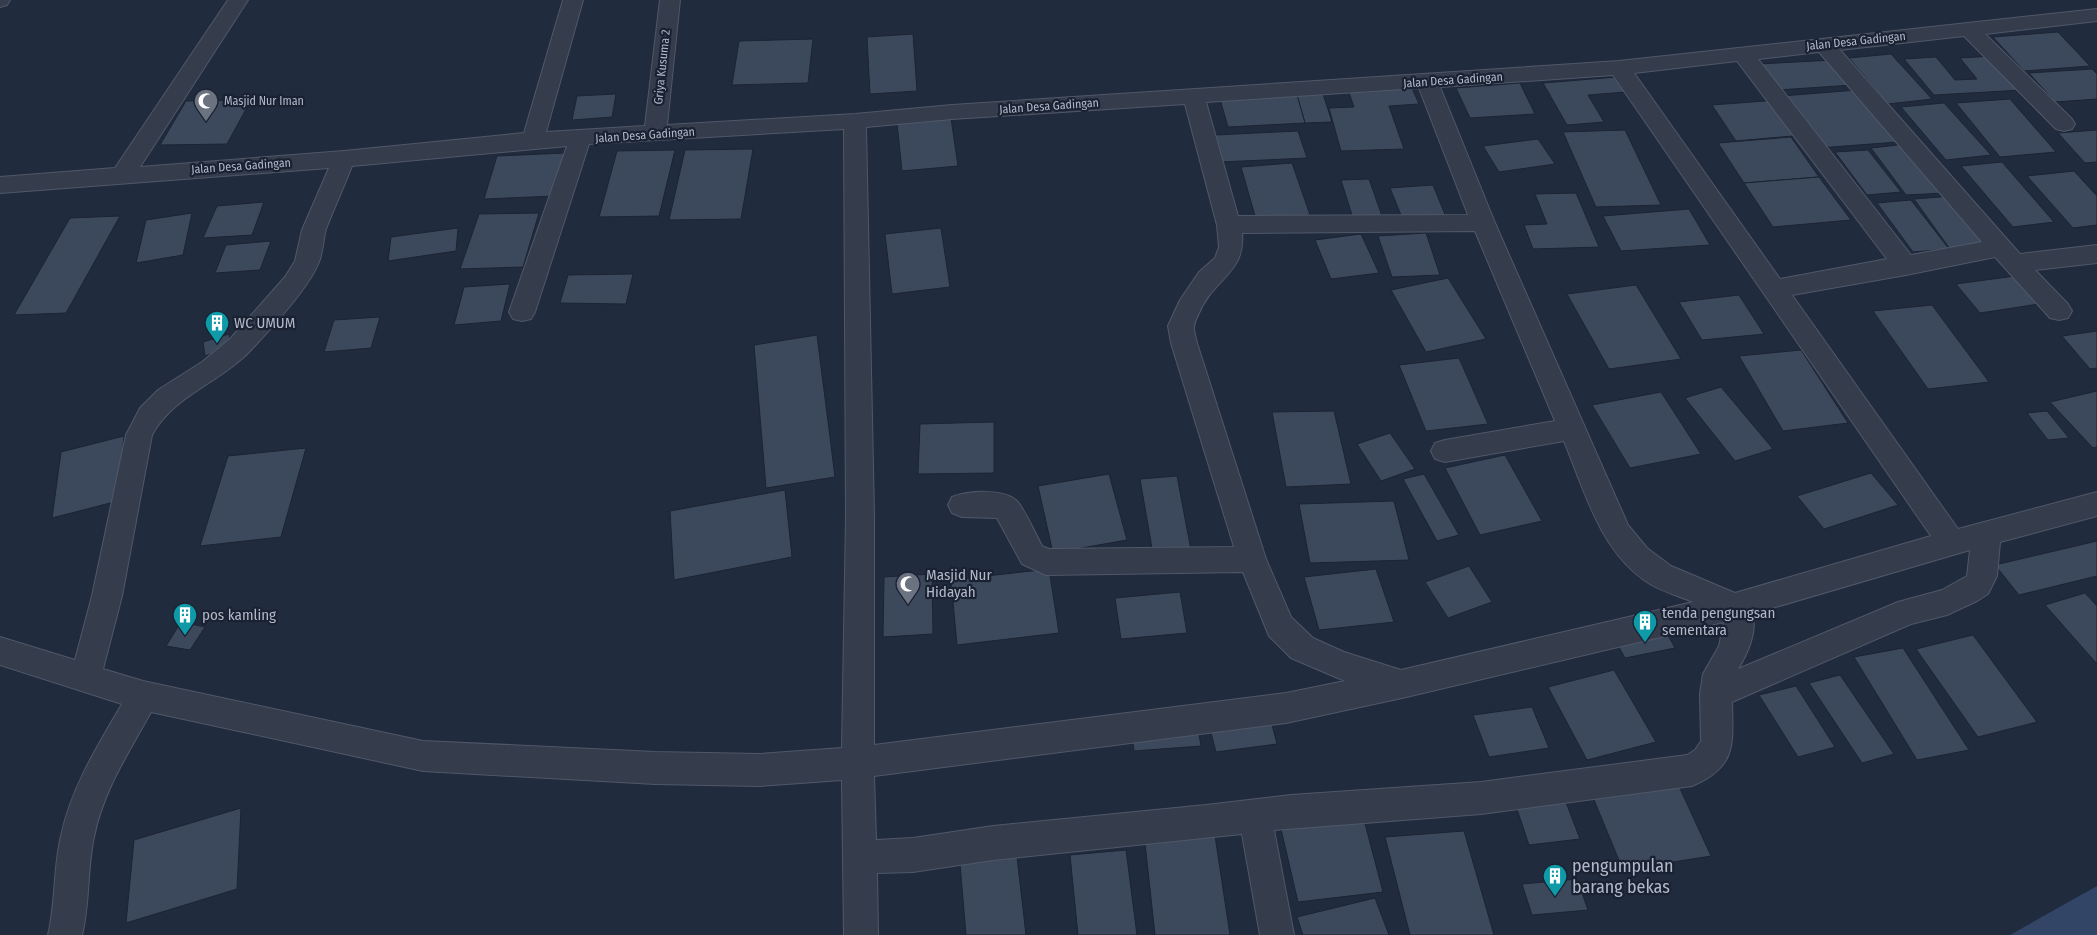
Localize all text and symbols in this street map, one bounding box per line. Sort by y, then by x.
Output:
street label: Griya Kusuma 2 [651,29,673,105]
street label: Jalan Desa Gadingan [1806,29,1906,53]
street label: Jalan Desa Gadingan [1403,70,1503,90]
mosque icon: Masjid Nur Iman [193,88,219,122]
place label: Masjid Nur Iman [224,94,304,108]
street label: Jalan Desa Gadingan [999,96,1099,116]
street label: Jalan Desa Gadingan [595,125,695,145]
street label: Jalan Desa Gadingan [191,156,291,176]
building icon: WC UMUM [204,310,230,344]
place label: WC UMUM [234,314,295,332]
place label: Masjid Nur Hidayah [926,566,992,601]
mosque icon: Masjid Nur Hidayah [895,571,921,605]
building icon: pos kamling [172,602,198,636]
place label: tenda pengungsan sementara [1662,604,1775,639]
place label: pos kamling [202,606,276,624]
building icon: tenda pengungsan sementara [1632,609,1658,643]
place label: pengumpulan barang bekas [1572,855,1673,898]
building icon: pengumpulan barang bekas [1542,863,1568,897]

